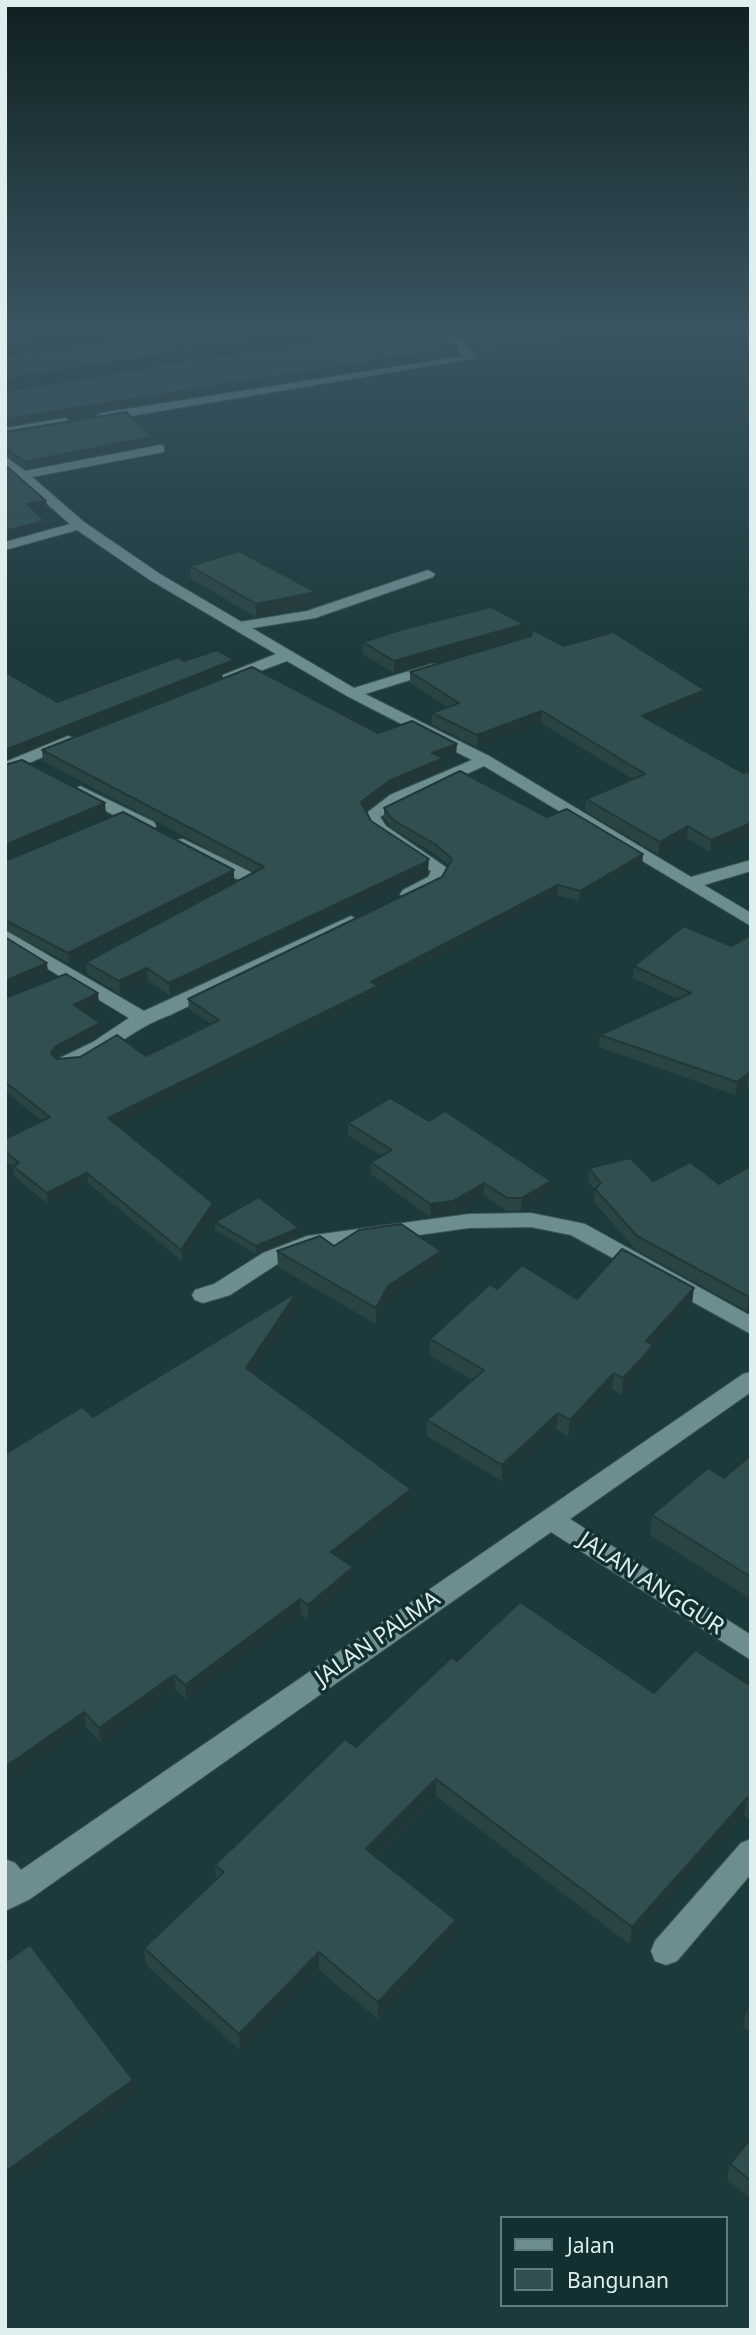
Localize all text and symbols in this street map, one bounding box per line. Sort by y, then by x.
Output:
street label: JALAN ANGGUR [573,1527,729,1641]
street label: JALAN PALMA [310,1586,446,1692]
legend [500,2216,728,2307]
text: Jalan [567,2231,615,2259]
text: Bangunan [567,2266,669,2294]

